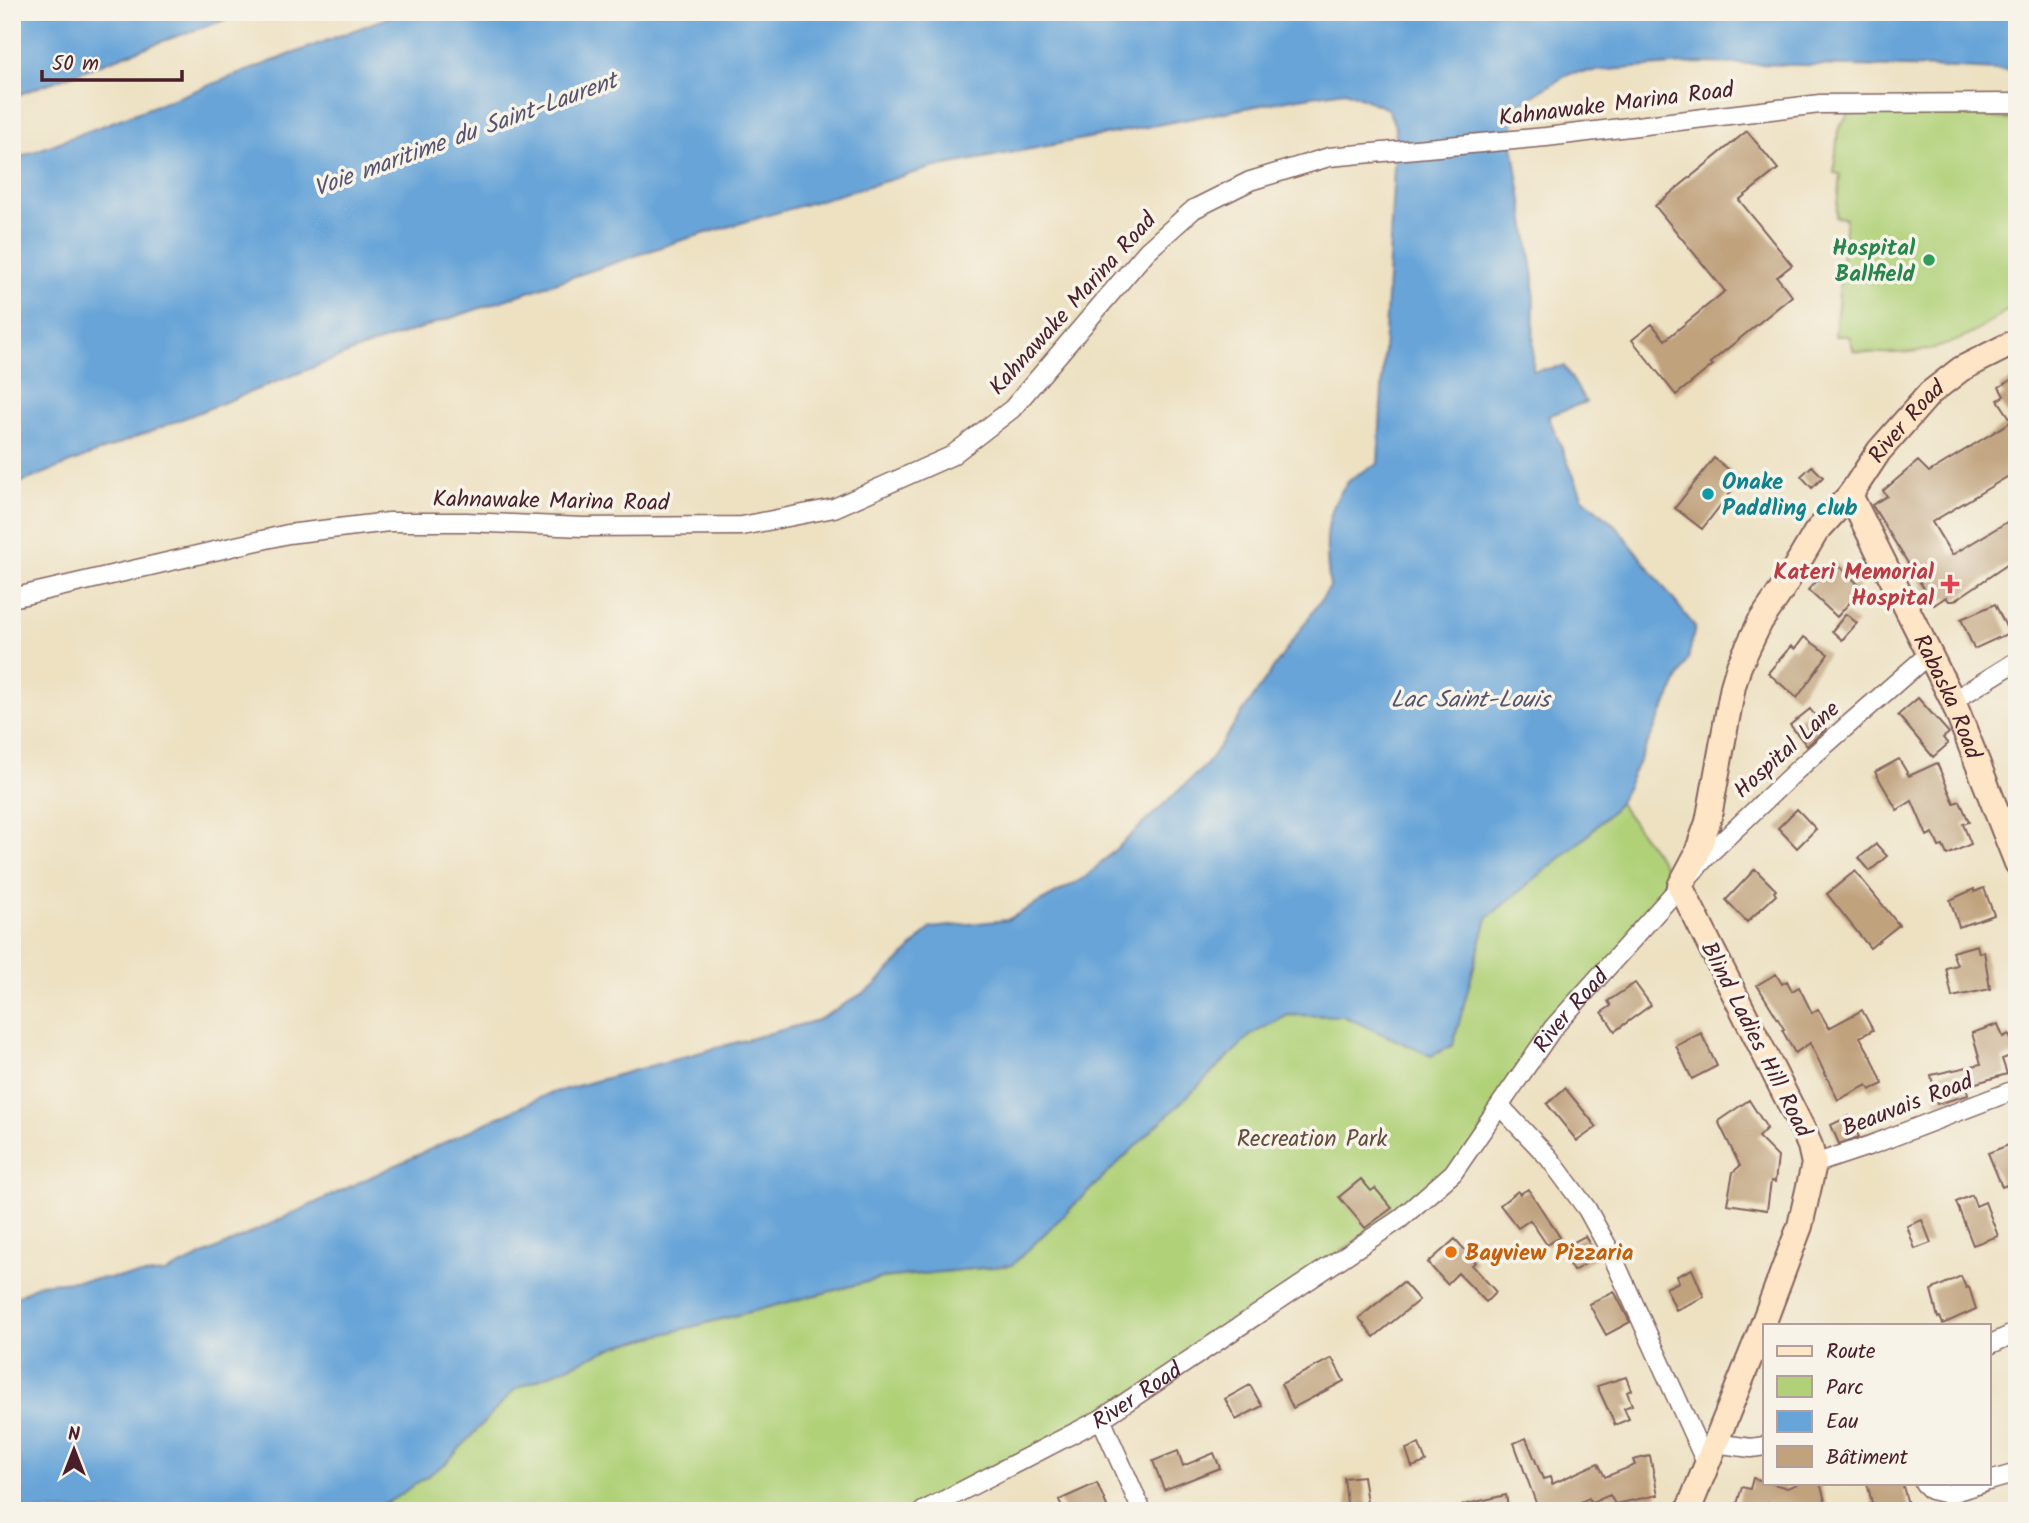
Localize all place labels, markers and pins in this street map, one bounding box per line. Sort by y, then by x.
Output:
place label: Hospital Ballfield [1832,231,1916,293]
marker: Hospital Ballfield [1921,252,1937,268]
place label: Onake Paddling club [1722,465,1858,527]
marker: Onake Paddling club [1700,486,1716,502]
place label: Kateri Memorial Hospital [1774,555,1935,617]
marker: Kateri Memorial Hospital [1940,574,1960,594]
place label: Bayview Pizzaria [1465,1236,1634,1272]
marker: Bayview Pizzaria [1443,1244,1459,1260]

